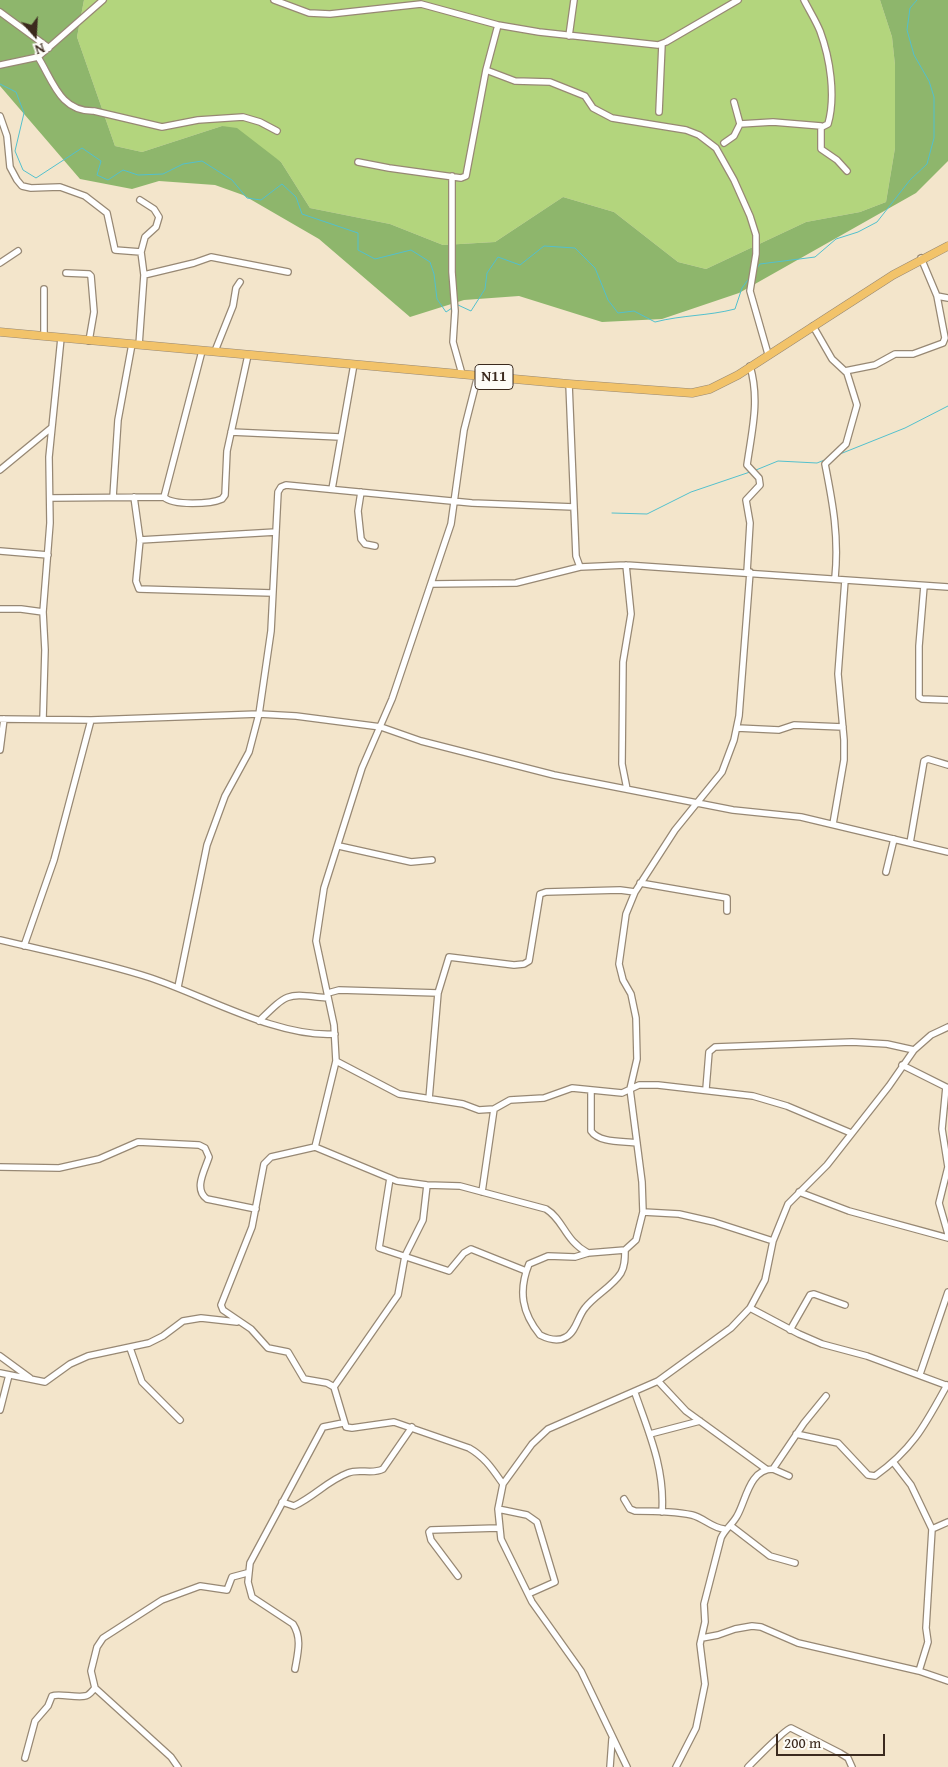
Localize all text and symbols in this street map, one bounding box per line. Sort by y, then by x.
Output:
north arrow [10,10,60,60]
text: N [32,38,48,60]
road number: N11 [475,364,513,390]
scale bar [778,1724,887,1756]
text: 200 m [784,1732,821,1753]

